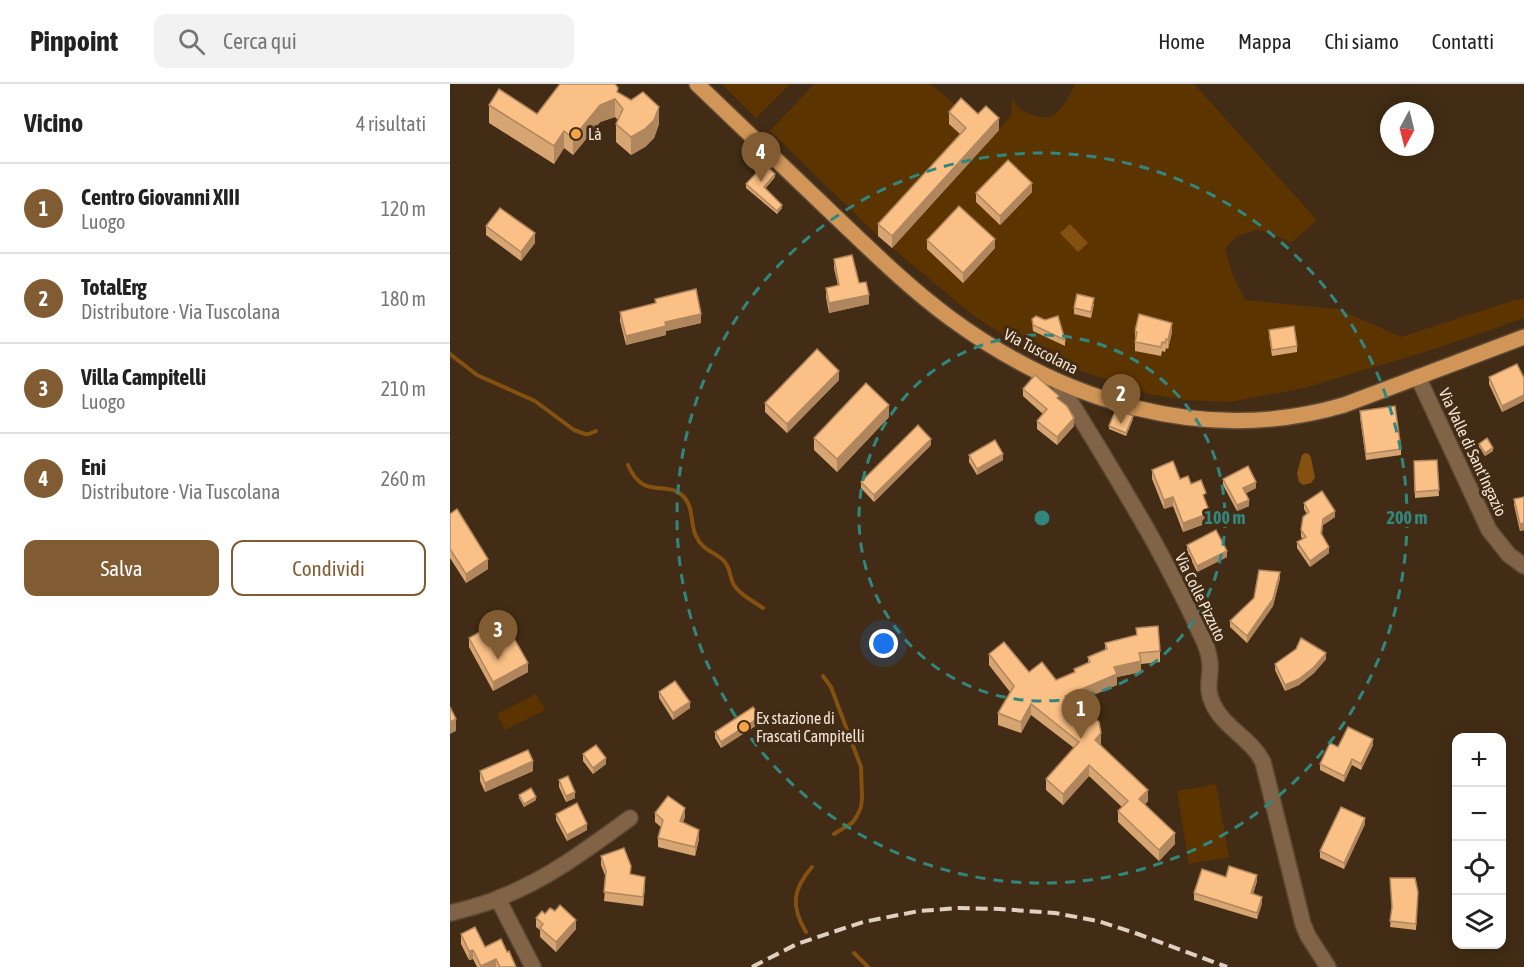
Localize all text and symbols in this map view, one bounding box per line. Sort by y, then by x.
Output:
search box [154,14,574,68]
text: Pinpoint [30,25,118,57]
icon: search [175,25,208,58]
text: Cerca qui [223,28,297,54]
text: Home [1158,29,1205,53]
text: Mappa [1238,29,1291,53]
text: Chi siamo [1324,29,1399,53]
text: Contatti [1432,29,1494,53]
north arrow [1380,102,1434,156]
text: Vicino [24,108,83,138]
text: 4 risultati [356,112,426,135]
place label: Là [588,125,602,143]
marker: Là [569,127,583,141]
pin: 4 [742,132,780,182]
text: Centro Giovanni XIII [81,184,240,210]
text: 1 [39,197,48,220]
text: 120 m [381,197,426,220]
text: Luogo [81,210,125,233]
text: TotalErg [81,274,147,300]
text: 2 [39,287,48,310]
text: 180 m [381,287,426,310]
text: Distributore · Via Tuscolana [81,300,280,323]
street label: Via Tuscolana [1001,325,1081,377]
text: Villa Campitelli [81,364,206,390]
pin: 2 [1102,374,1140,424]
text: 3 [39,377,48,400]
text: 210 m [381,377,426,400]
street label: Via Valle di Sant'Ingazio [1435,385,1511,519]
text: Luogo [81,390,125,413]
text: Eni [81,454,106,480]
text: 4 [39,467,48,490]
text: 260 m [381,467,426,490]
text: Distributore · Via Tuscolana [81,480,280,503]
text: 100 m [1205,507,1245,528]
text: 200 m [1387,507,1427,528]
centre of rings [1032,508,1052,528]
button: Salva [24,540,219,596]
button: Condividi [231,540,426,596]
street label: Via Colle Pizzuto [1172,550,1230,644]
pin: 3 [478,610,518,660]
your location [869,629,898,658]
pin: 1 [1062,690,1100,739]
place label: Ex stazione di Frascati Campitelli [756,709,865,746]
marker: Ex stazione di Frascati Campitelli [737,720,751,734]
map controls [1452,733,1506,949]
button: + [1452,733,1506,787]
button: − [1452,787,1506,841]
button: locate [1452,841,1506,895]
button: layers [1452,895,1506,949]

